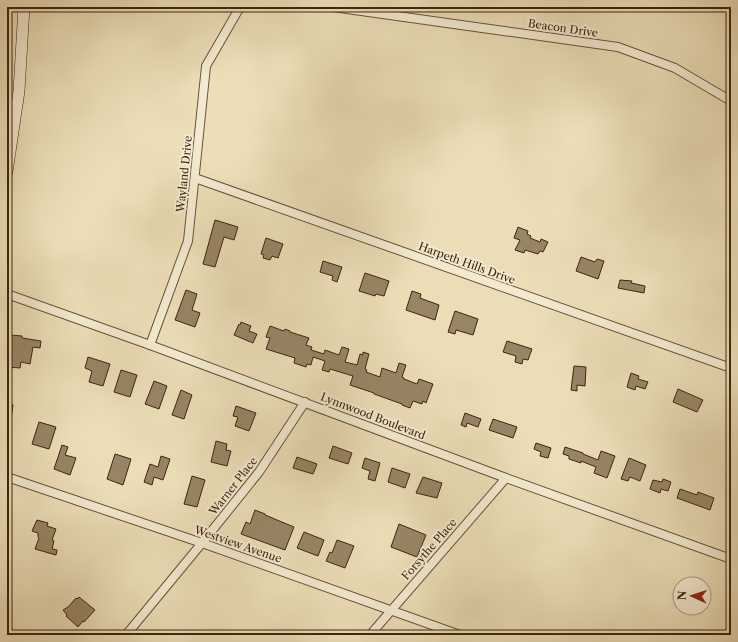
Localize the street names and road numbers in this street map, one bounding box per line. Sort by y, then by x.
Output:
street label: Beacon Drive [527,16,599,40]
street label: Wayland Drive [173,135,195,214]
street label: Harpeth Hills Drive [417,239,517,287]
street label: Lynnwood Boulevard [319,390,428,443]
street label: Warner Place [205,454,260,519]
street label: Forsythe Place [398,515,460,583]
street label: Westview Avenue [192,522,284,566]

